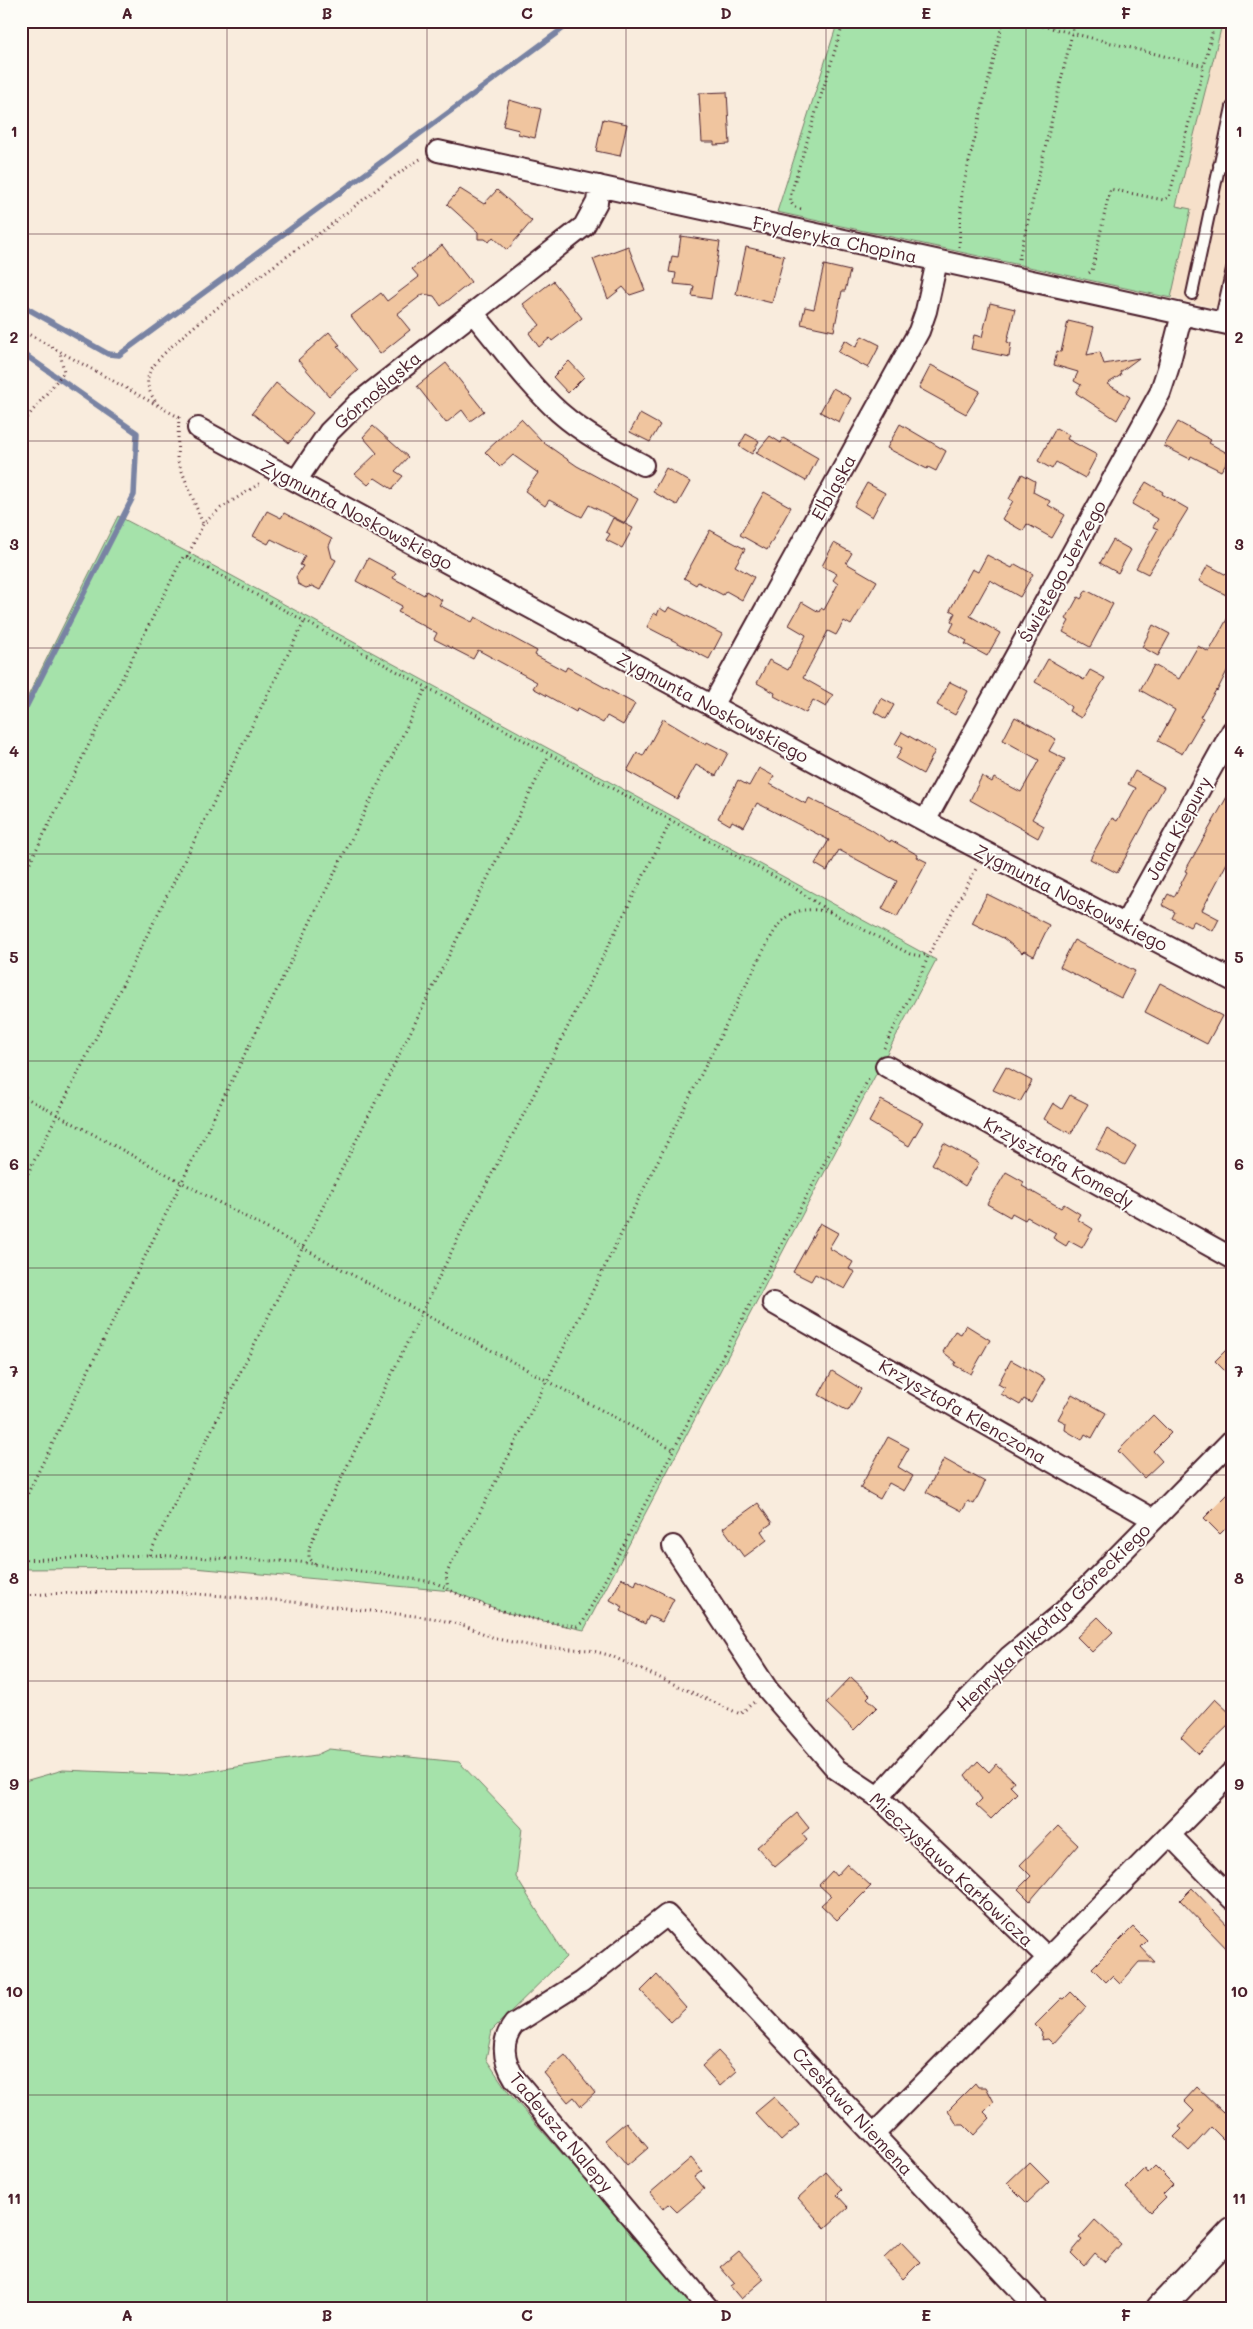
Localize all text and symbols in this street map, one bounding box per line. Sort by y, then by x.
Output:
text: A [121,2,133,23]
text: B [322,2,332,23]
text: C [521,2,533,23]
text: D [720,2,732,23]
text: E [921,2,931,23]
text: F [1121,2,1131,23]
text: 1 [10,120,18,141]
text: 1 [1235,120,1243,141]
street label: Fryderyka Chopina [751,210,919,268]
text: 2 [10,326,19,347]
text: 2 [1235,326,1244,347]
street label: Górnośląska [328,346,426,434]
street label: Elbląska [805,450,861,524]
street label: Zygmunta Noskowskiego [257,453,457,575]
street label: Świętego Jerzego [1013,495,1111,646]
text: 3 [9,533,19,554]
text: 3 [1234,533,1244,554]
street label: Zygmunta Noskowskiego [613,646,813,768]
text: 4 [9,740,19,761]
text: 4 [1234,740,1244,761]
street label: Jana Kiepury [1140,772,1216,884]
street label: Zygmunta Noskowskiego [970,838,1172,956]
text: 5 [9,946,19,967]
text: 5 [1234,946,1244,967]
street label: Krzysztofa Komedy [979,1111,1139,1213]
text: 6 [9,1153,19,1174]
text: 6 [1234,1153,1244,1174]
street label: Krzysztofa Klenczona [875,1353,1051,1469]
text: 7 [10,1360,19,1381]
text: 7 [1235,1360,1244,1381]
street label: Henryka Mikołaja Góreckiego [951,1518,1155,1716]
text: 8 [9,1567,19,1588]
text: 8 [1234,1567,1244,1588]
text: 9 [9,1773,19,1794]
text: 9 [1234,1773,1244,1794]
street label: Mieczysława Karłowicza [865,1786,1039,1952]
text: 10 [5,1980,23,2001]
text: 10 [1230,1980,1248,2001]
street label: Czesława Niemena [787,2042,919,2180]
street label: Tadeusza Nalepy [505,2067,619,2197]
text: 11 [7,2187,21,2208]
text: 11 [1232,2187,1246,2208]
text: A [121,2304,133,2325]
text: B [322,2304,332,2325]
text: C [521,2304,533,2325]
text: D [720,2304,732,2325]
text: E [921,2304,931,2325]
text: F [1121,2304,1131,2325]

